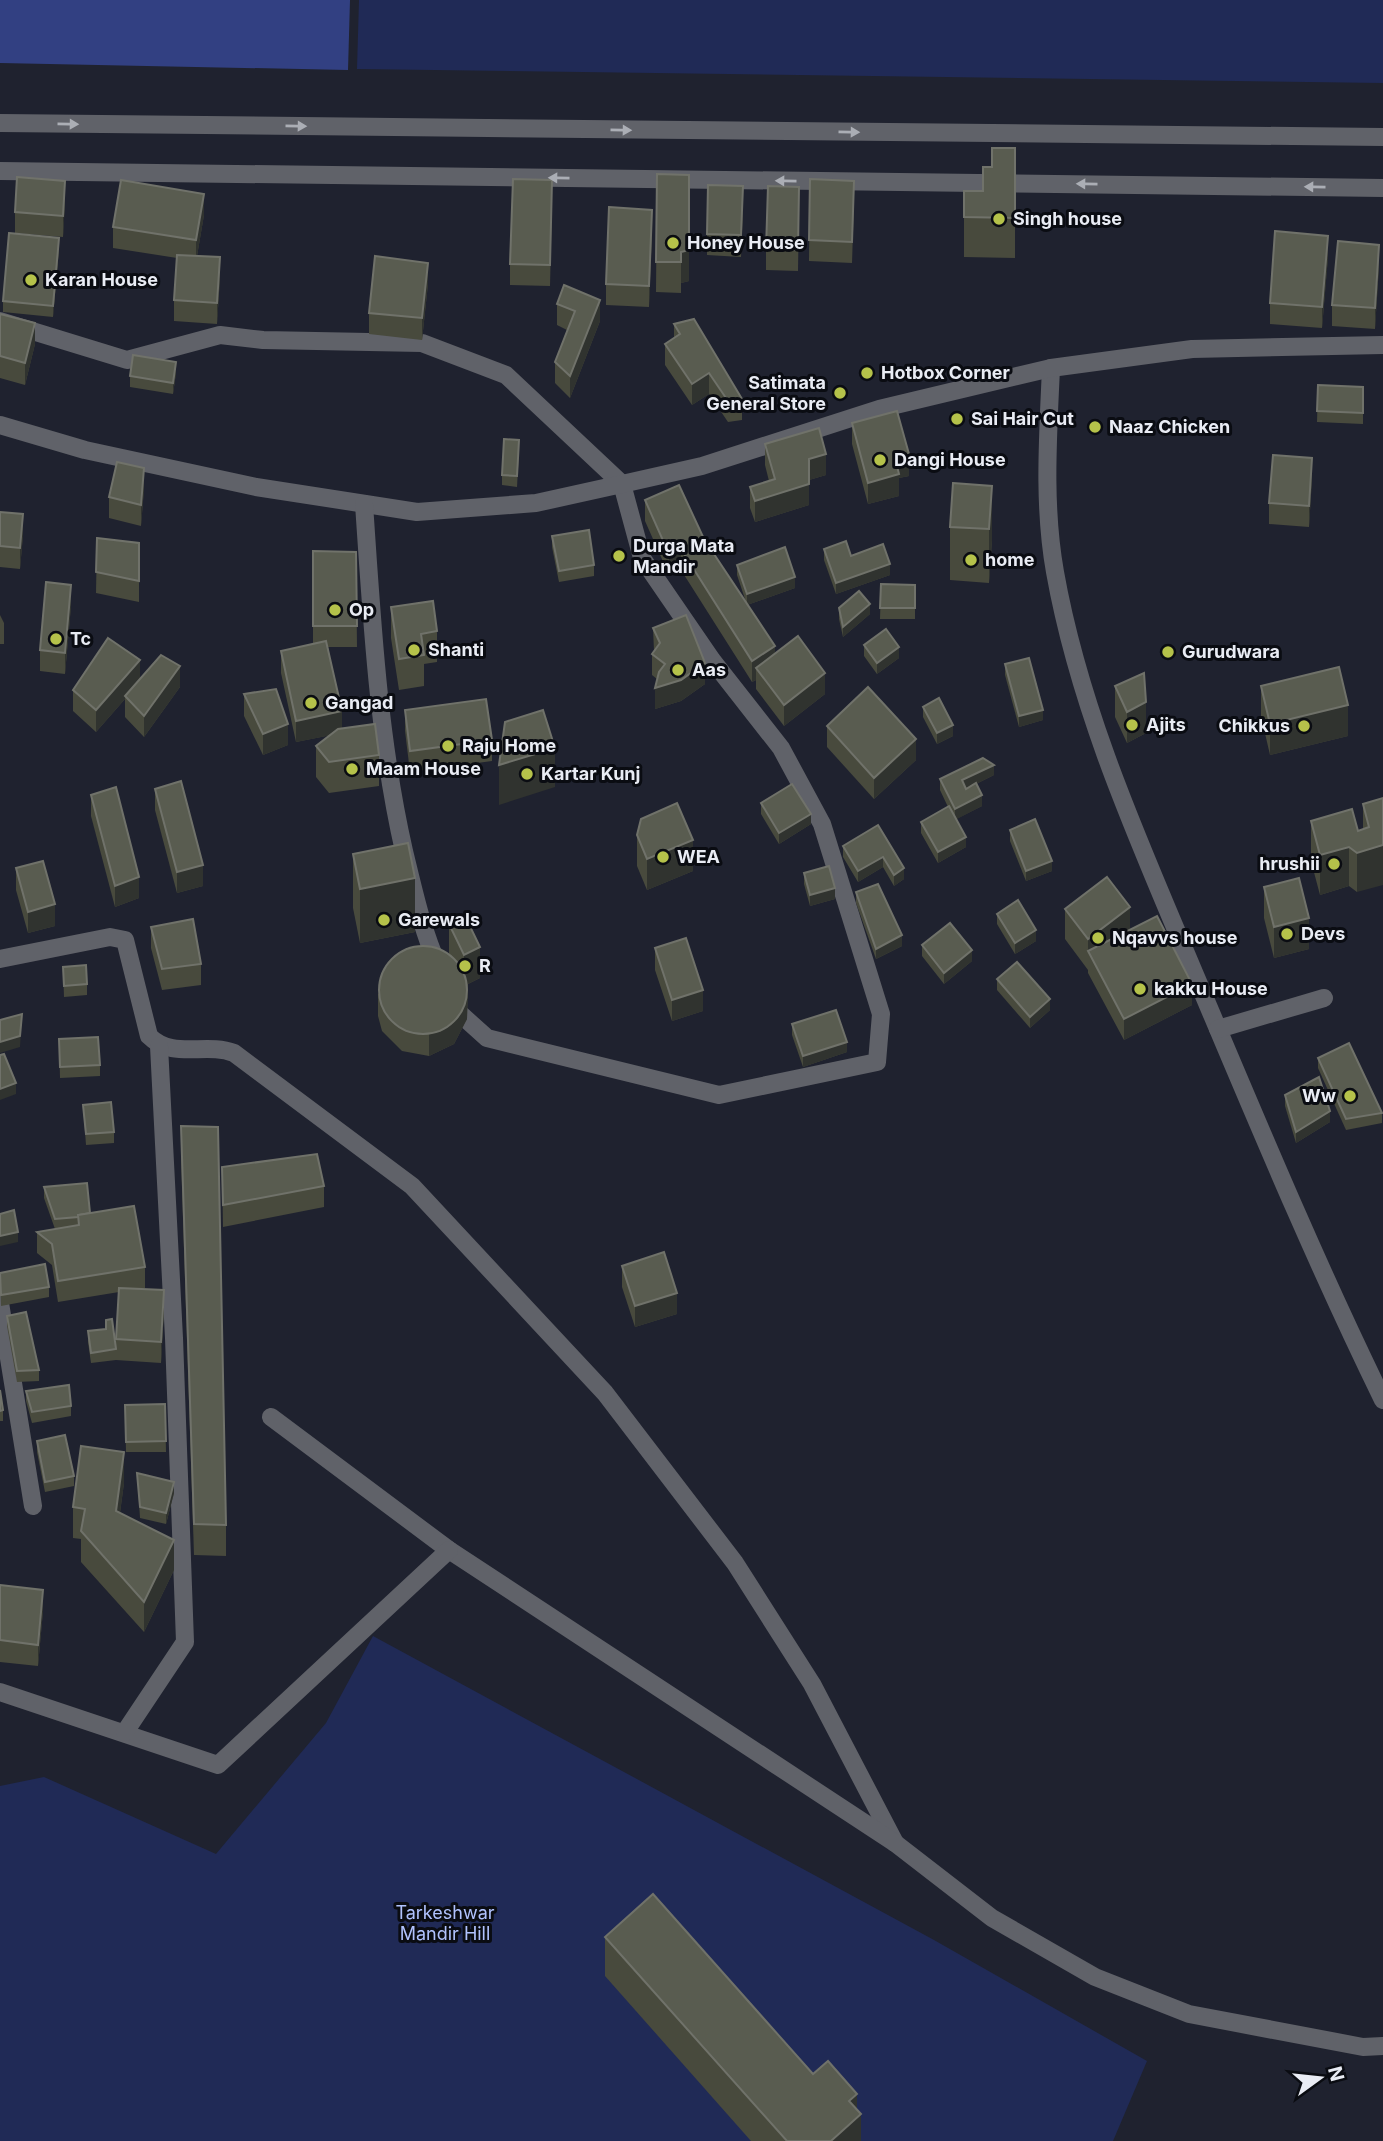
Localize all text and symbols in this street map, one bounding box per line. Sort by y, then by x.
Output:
one-way arrow [57,118,79,130]
one-way arrow [285,120,307,132]
one-way arrow [610,124,632,135]
one-way arrow [838,126,860,138]
one-way arrow [548,172,570,184]
one-way arrow [775,175,797,186]
one-way arrow [1076,179,1098,190]
one-way arrow [1304,181,1326,193]
place label: Singh house [1013,208,1122,229]
marker: Singh house [991,211,1007,227]
place label: Honey House [687,232,805,253]
marker: Honey House [665,235,681,251]
place label: Karan House [45,269,158,290]
marker: Karan House [23,272,39,288]
place label: Hotbox Corner [881,362,1010,383]
marker: Hotbox Corner [859,365,875,381]
place label: Satimata General Store [706,372,826,414]
marker: Satimata General Store [832,385,848,401]
place label: Sai Hair Cut [971,408,1074,429]
marker: Sai Hair Cut [949,411,965,427]
place label: Naaz Chicken [1109,416,1230,437]
marker: Naaz Chicken [1087,419,1103,435]
place label: Dangi House [894,449,1006,470]
marker: Dangi House [872,452,888,468]
place label: Durga Mata Mandir [633,535,735,577]
marker: Durga Mata Mandir [611,548,627,564]
place label: home [985,549,1035,570]
marker: home [963,552,979,568]
place label: Op [349,599,374,620]
marker: Op [327,602,343,618]
place label: Tc [70,628,91,649]
marker: Tc [48,631,64,647]
place label: Shanti [428,639,484,660]
place label: Gurudwara [1182,641,1280,662]
marker: Shanti [406,642,422,658]
marker: Gurudwara [1160,644,1176,660]
place label: Aas [692,659,726,680]
marker: Aas [670,662,686,678]
place label: Gangad [325,692,393,713]
marker: Gangad [303,695,319,711]
place label: Ajits [1146,714,1186,735]
place label: Chikkus [1218,715,1290,736]
marker: Ajits [1124,717,1140,733]
marker: Chikkus [1296,718,1312,734]
place label: Raju Home [462,735,556,756]
marker: Raju Home [440,738,456,754]
place label: Maam House [366,758,481,779]
marker: Maam House [344,761,360,777]
place label: Kartar Kunj [541,763,640,784]
marker: Kartar Kunj [519,766,535,782]
place label: WEA [677,846,720,867]
marker: WEA [655,849,671,865]
place label: hrushii [1259,853,1320,874]
marker: hrushii [1326,856,1342,872]
place label: Garewals [398,909,480,930]
marker: Garewals [376,912,392,928]
place label: Devs [1301,923,1345,944]
marker: Devs [1279,926,1295,942]
place label: Nqavvs house [1112,927,1238,948]
marker: Nqavvs house [1090,930,1106,946]
place label: R [479,955,491,976]
marker: R [457,958,473,974]
place label: kakku House [1154,978,1268,999]
marker: kakku House [1132,981,1148,997]
place label: Ww [1302,1085,1337,1106]
marker: Ww [1342,1088,1358,1104]
park label: Tarkeshwar Mandir Hill [395,1902,495,1944]
north arrow [1285,2043,1355,2113]
text: N [1323,2064,1349,2084]

